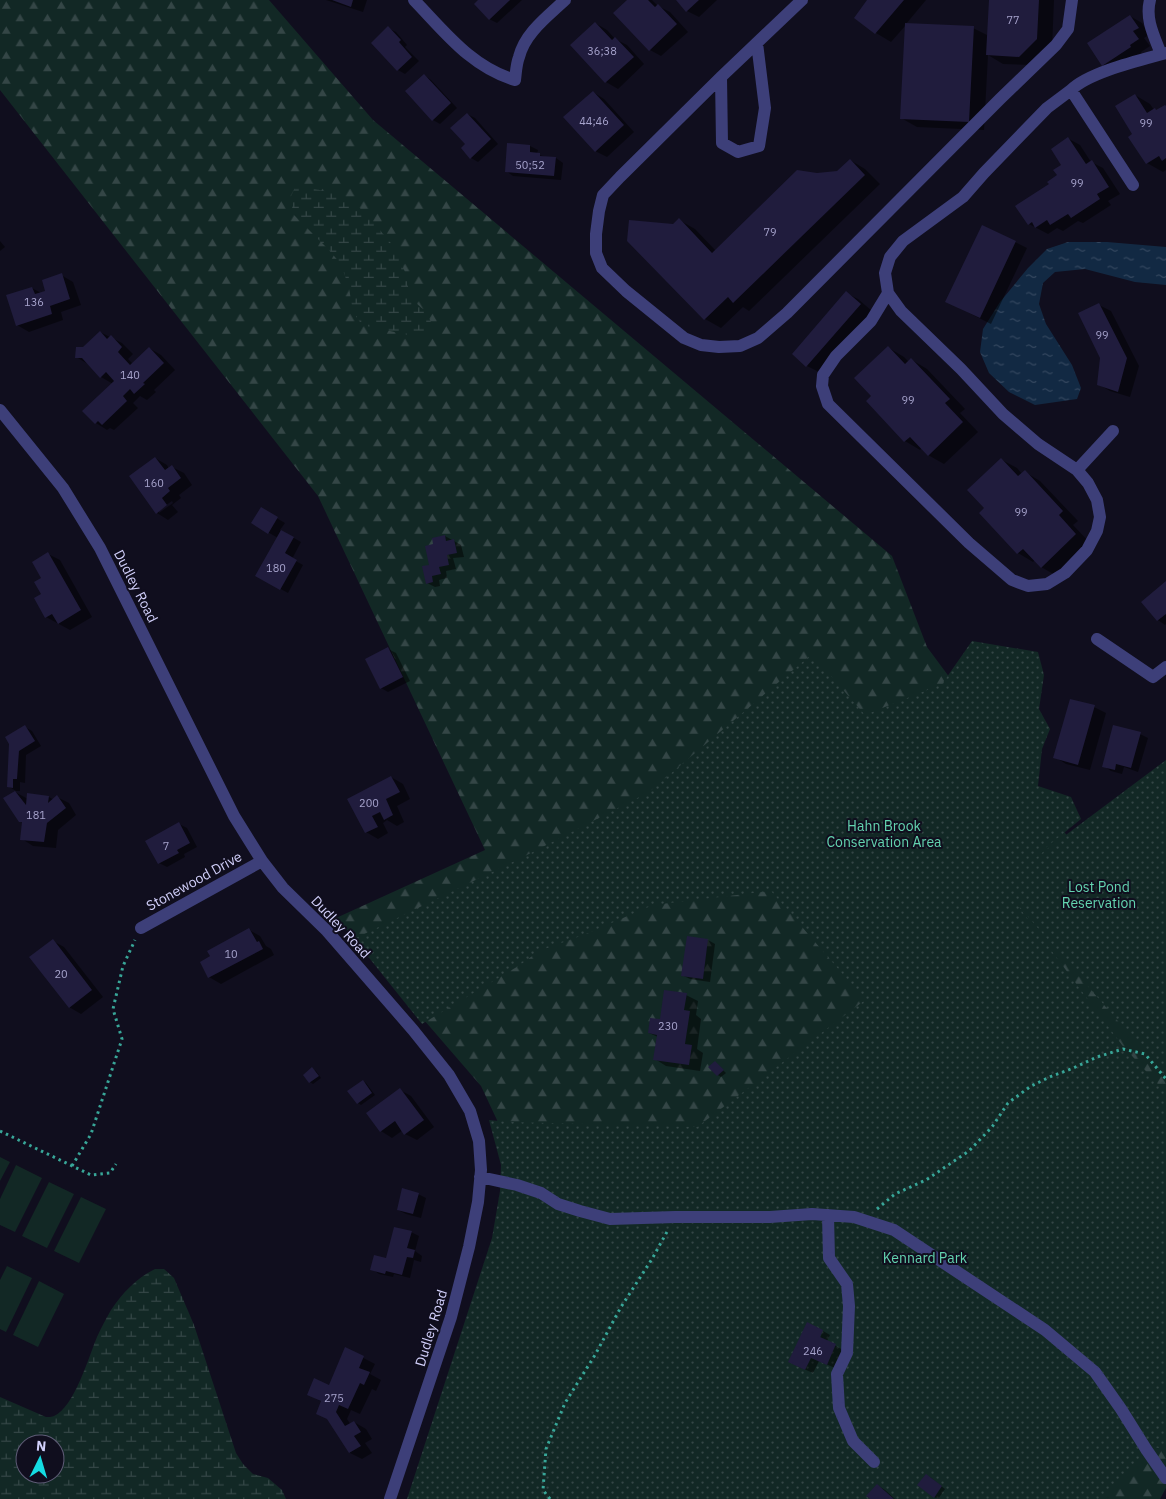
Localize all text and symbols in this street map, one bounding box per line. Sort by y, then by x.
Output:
house number: 77 [1006,13,1020,27]
house number: 36;38 [587,44,617,58]
house number: 44;46 [579,114,609,128]
house number: 99 [1139,116,1153,130]
house number: 50;52 [515,158,545,172]
house number: 99 [1070,176,1084,190]
house number: 79 [763,225,777,239]
house number: 136 [24,295,44,309]
house number: 99 [1095,328,1109,342]
house number: 140 [120,368,140,382]
house number: 99 [901,393,915,407]
house number: 160 [144,476,164,490]
house number: 99 [1014,505,1028,519]
street label: Dudley Road [110,547,162,625]
house number: 180 [266,561,286,575]
house number: 200 [359,796,379,810]
house number: 181 [26,808,46,822]
park label: Hahn Brook Conservation Area [826,817,942,851]
house number: 7 [163,839,169,853]
street label: Stonewood Drive [143,847,245,915]
park label: Lost Pond Reservation [1062,878,1136,912]
street label: Dudley Road [307,892,375,962]
house number: 10 [224,947,238,961]
house number: 20 [54,967,68,981]
house number: 230 [658,1019,678,1033]
park label: Kennard Park [883,1249,968,1267]
street label: Dudley Road [411,1287,451,1369]
house number: 246 [803,1344,823,1358]
house number: 275 [324,1391,344,1405]
north arrow [15,1434,65,1484]
text: N [35,1437,47,1455]

